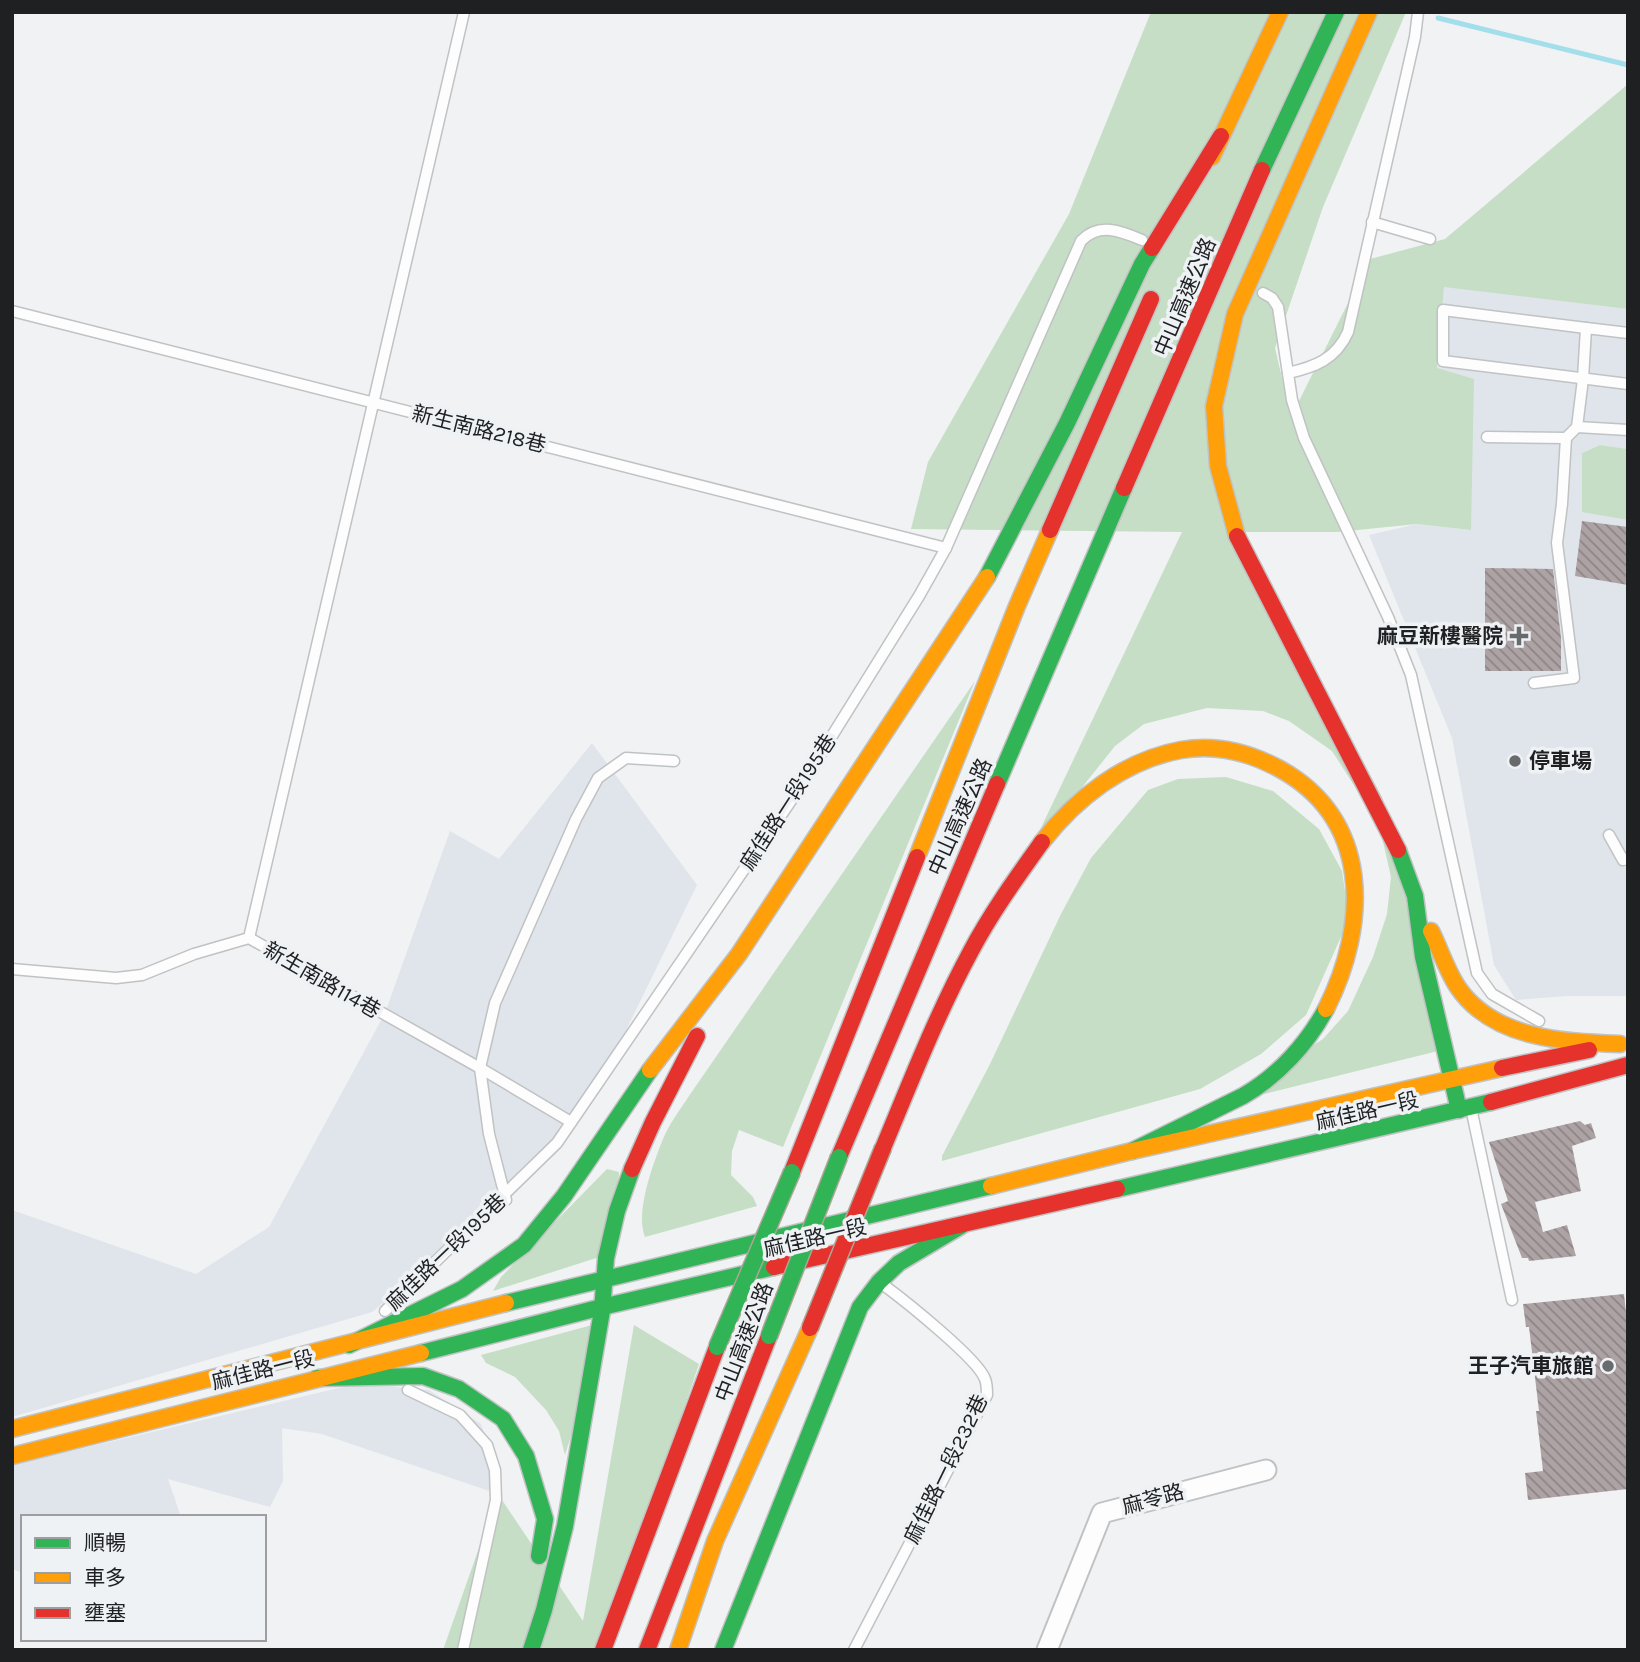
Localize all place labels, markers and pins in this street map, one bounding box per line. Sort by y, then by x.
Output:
place label: 麻豆新樓醫院 [1377,624,1503,648]
marker: 麻豆新樓醫院 [1509,626,1529,646]
place label: 停車場 [1529,749,1592,773]
marker: 停車場 [1507,753,1523,769]
place label: 王子汽車旅館 [1468,1354,1594,1378]
marker: 王子汽車旅館 [1600,1358,1616,1374]

